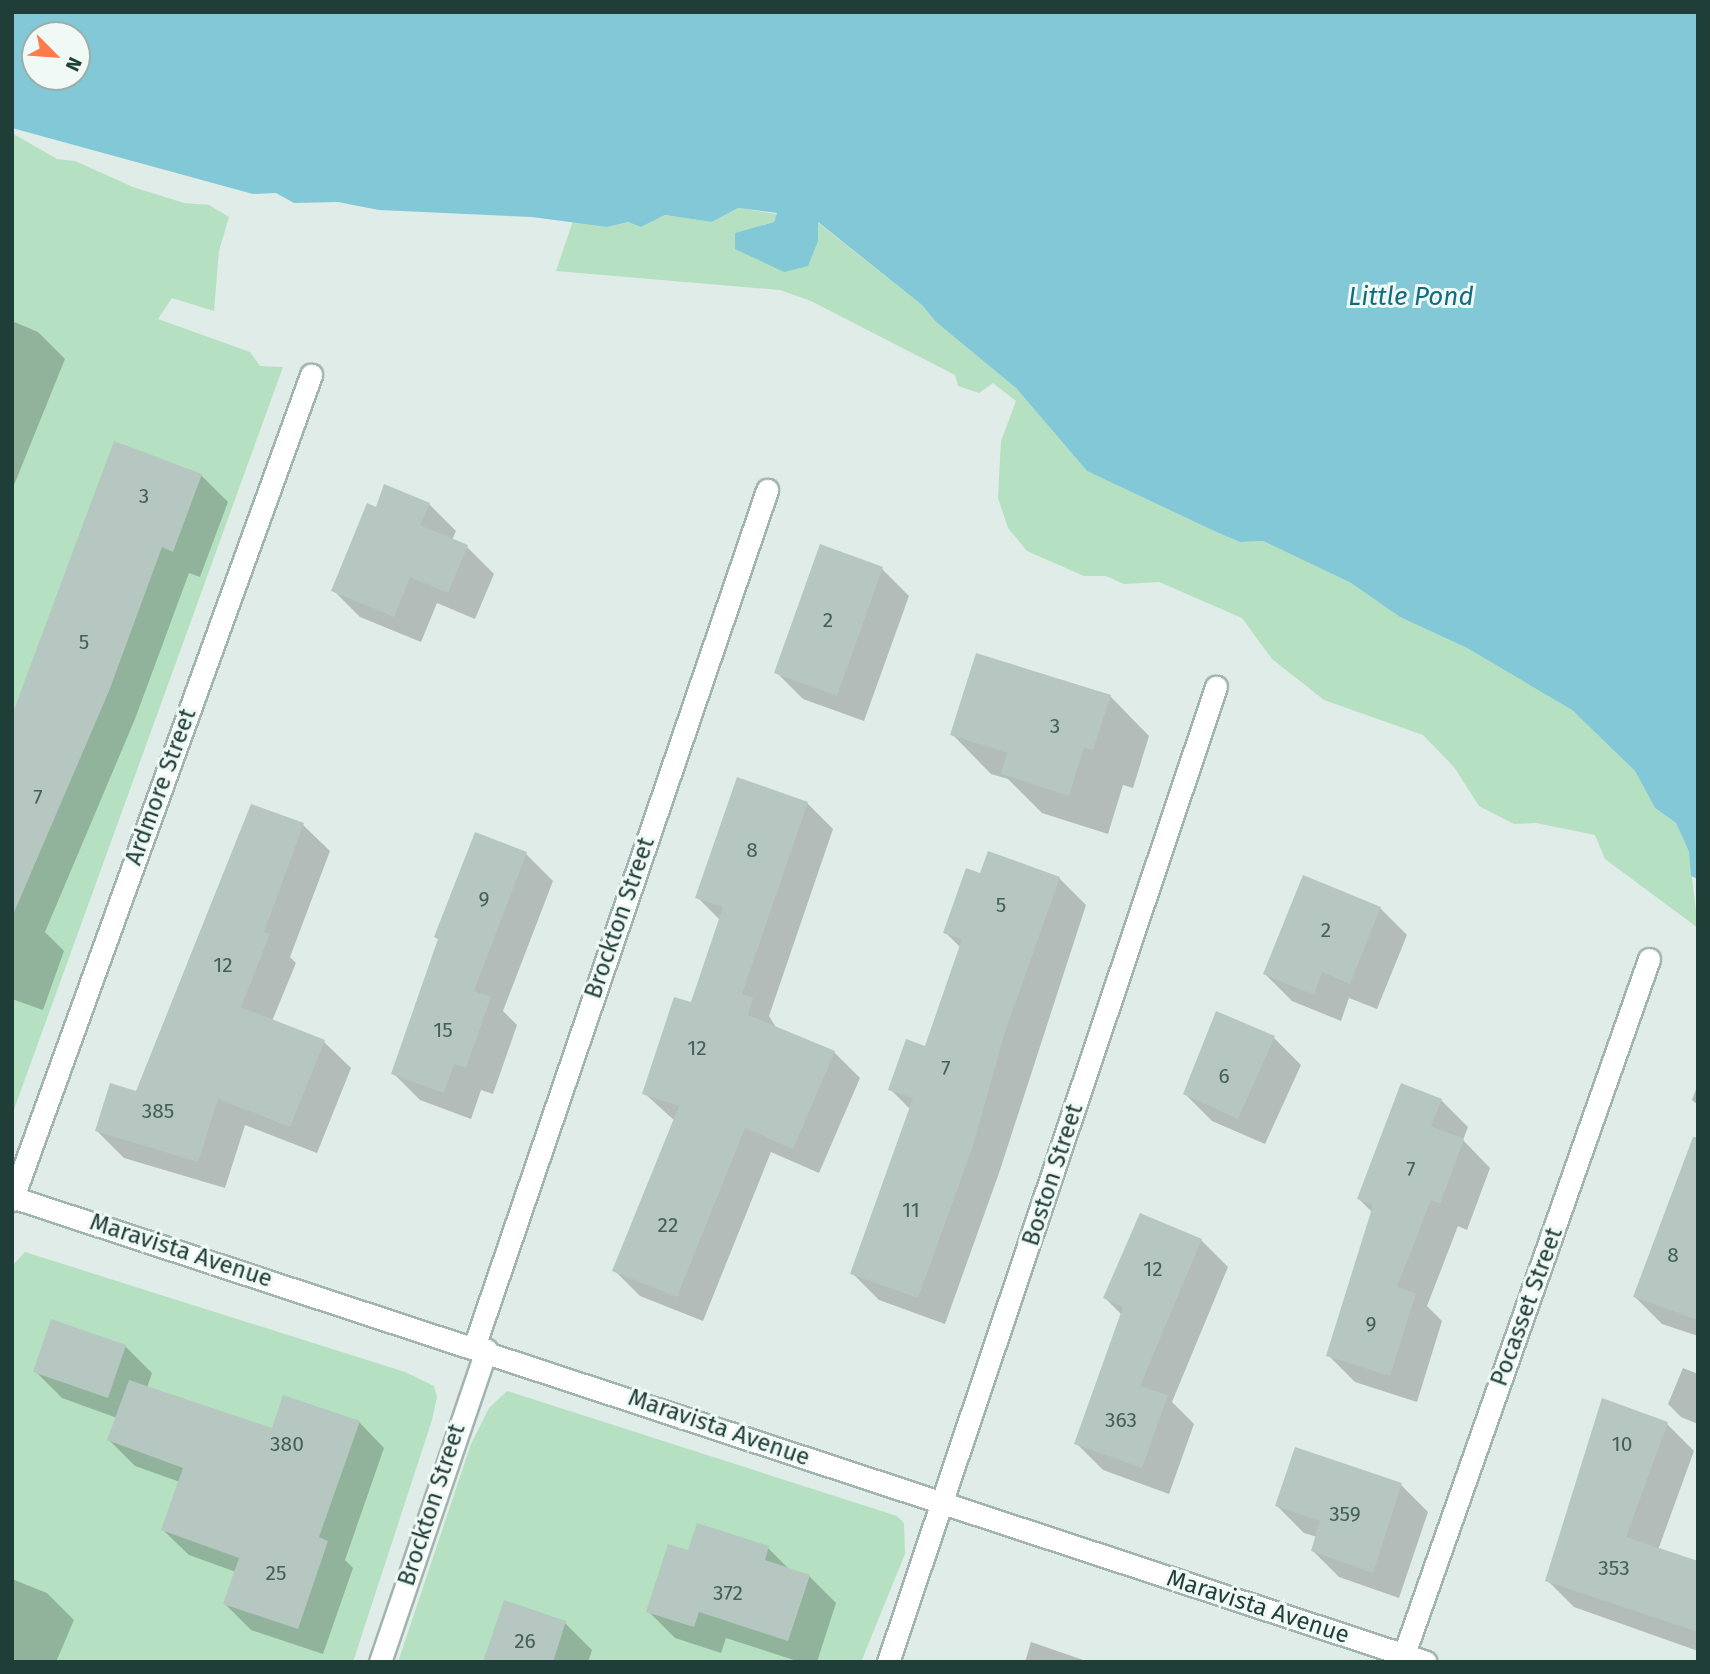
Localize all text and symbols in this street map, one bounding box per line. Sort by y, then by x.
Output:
north arrow [21,21,91,91]
text: N [61,54,87,75]
water label: Little Pond [1348,281,1474,313]
house number: 3 [139,483,149,509]
house number: 2 [823,607,833,633]
house number: 5 [79,629,89,655]
street label: Ardmore Street [119,705,203,869]
house number: 3 [1050,713,1060,739]
house number: 7 [33,784,43,810]
street label: Brockton Street [579,834,661,1002]
house number: 8 [746,837,758,863]
house number: 9 [478,886,490,912]
house number: 5 [996,892,1006,918]
house number: 2 [1321,917,1331,943]
house number: 12 [213,952,233,978]
house number: 15 [433,1017,453,1043]
house number: 12 [687,1035,707,1061]
house number: 7 [941,1055,951,1081]
house number: 6 [1218,1063,1230,1089]
house number: 385 [142,1098,174,1124]
street label: Boston Street [1016,1100,1090,1250]
house number: 7 [1406,1156,1416,1182]
house number: 11 [902,1197,920,1223]
street label: Maravista Avenue [86,1208,276,1294]
house number: 22 [658,1212,678,1238]
street label: Pocasset Street [1485,1224,1569,1390]
house number: 8 [1667,1242,1679,1268]
house number: 12 [1143,1256,1163,1282]
house number: 9 [1365,1311,1377,1337]
street label: Maravista Avenue [624,1383,814,1473]
house number: 363 [1105,1407,1137,1433]
street label: Brockton Street [392,1420,472,1590]
house number: 380 [270,1431,304,1457]
house number: 10 [1612,1431,1632,1457]
house number: 359 [1329,1501,1361,1527]
house number: 353 [1598,1555,1630,1581]
house number: 25 [266,1560,286,1586]
street label: Maravista Avenue [1163,1564,1353,1650]
house number: 372 [713,1580,743,1606]
house number: 26 [514,1628,536,1654]

